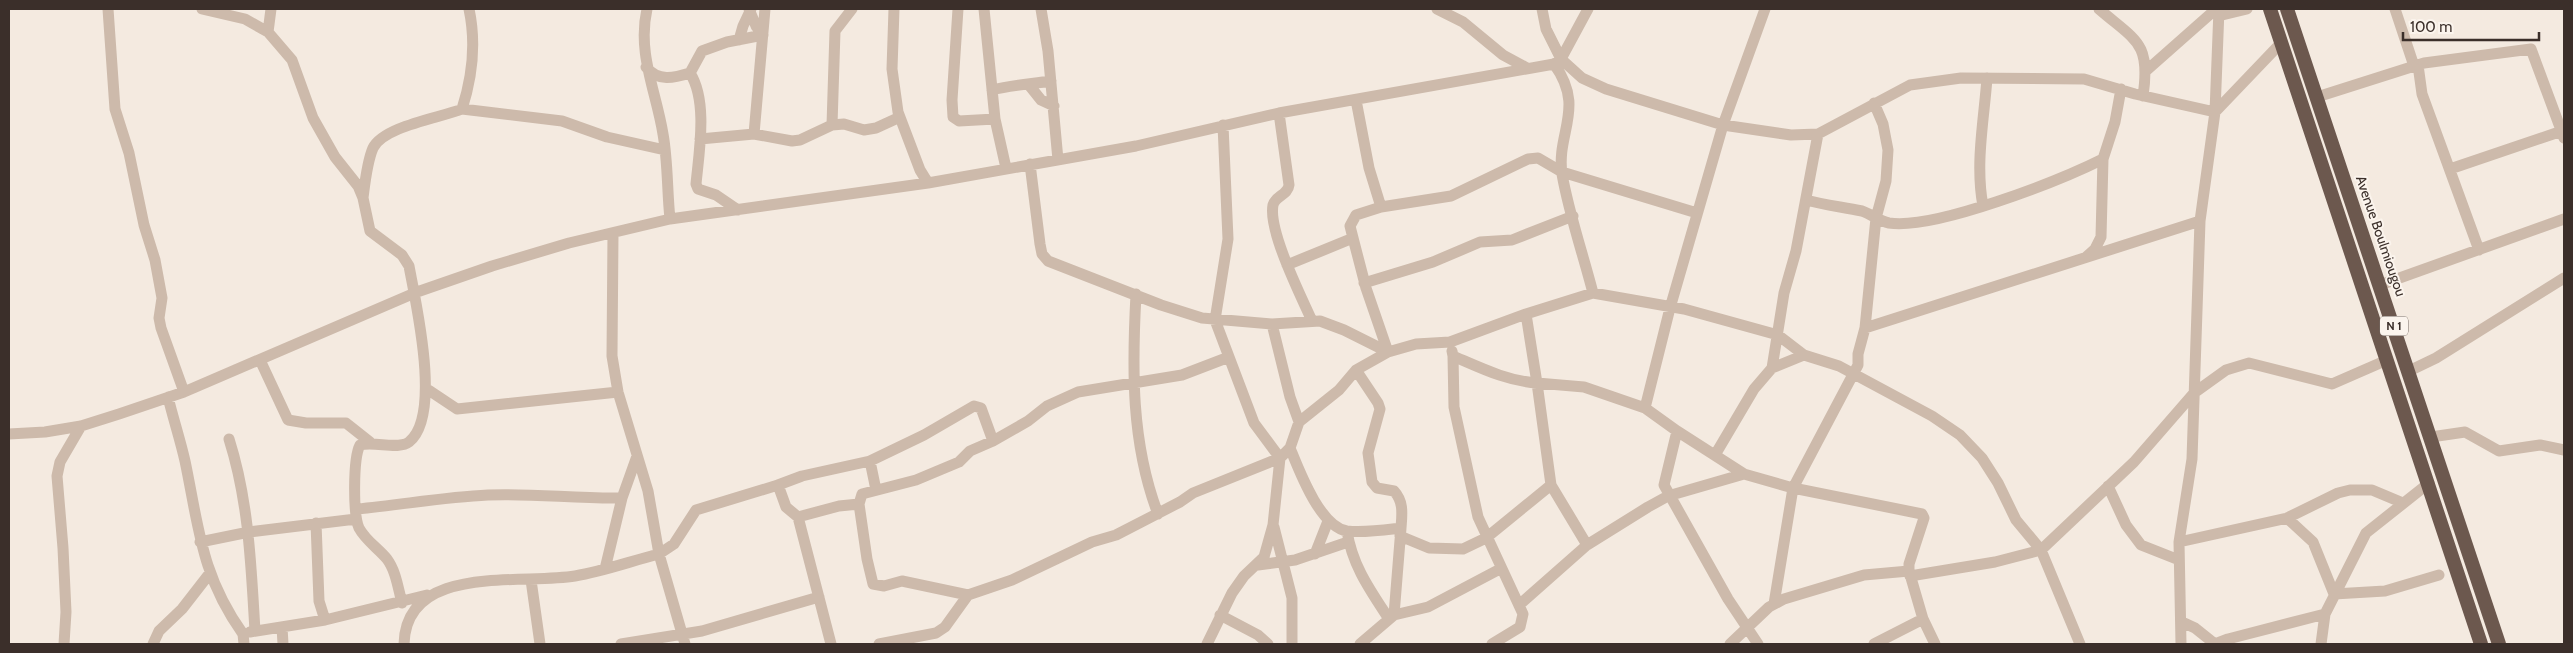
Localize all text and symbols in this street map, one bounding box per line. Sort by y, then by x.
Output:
scale bar [2403,10,2539,42]
text: 100 m [2410,18,2452,36]
street label: Avenue Boulmiougou [2352,173,2410,299]
road number: N 1 [2380,316,2408,336]

